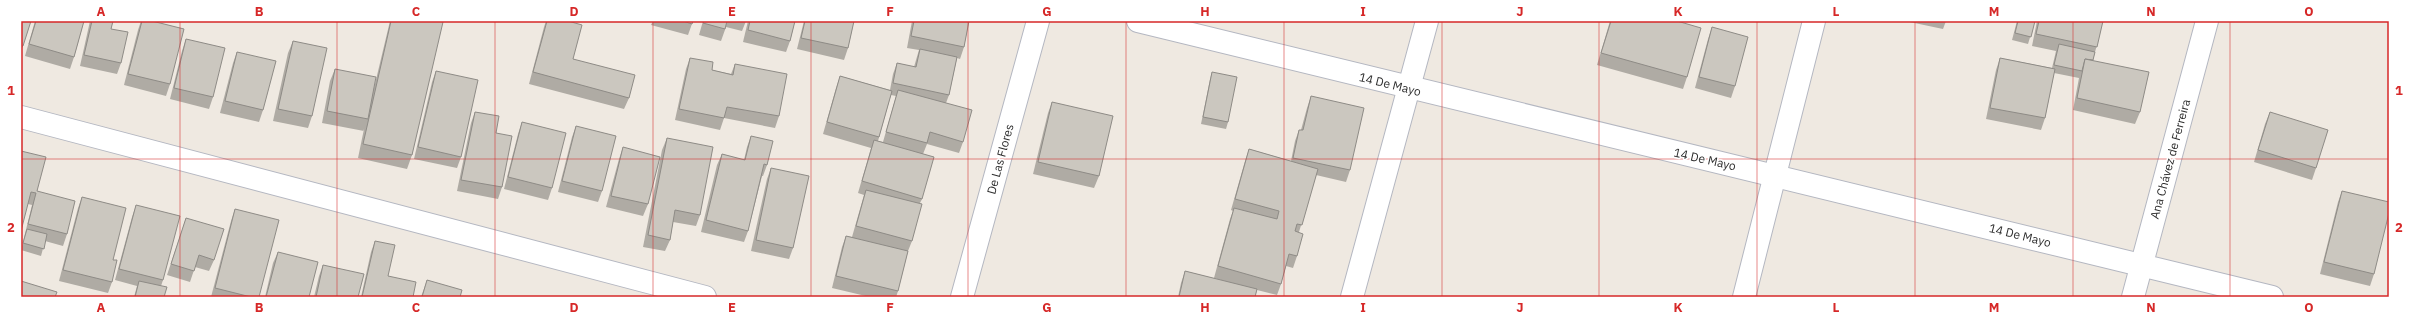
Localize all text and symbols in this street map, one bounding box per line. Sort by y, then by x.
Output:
text: A [97,3,106,20]
text: B [255,3,264,20]
text: C [412,3,421,20]
text: D [569,3,579,20]
text: E [728,3,736,20]
text: F [886,3,894,20]
text: G [1042,3,1052,20]
text: H [1200,3,1210,20]
text: I [1360,3,1366,20]
text: J [1516,3,1524,20]
text: K [1673,3,1683,20]
text: L [1833,3,1840,20]
text: M [1989,3,1999,20]
text: N [2146,3,2156,20]
text: O [2304,3,2314,20]
street label: 14 De Mayo [1357,69,1423,99]
text: 1 [7,82,15,99]
text: 1 [2395,82,2403,99]
street label: Ana Chávez de Ferreira [2147,97,2193,221]
street label: De Las Flores [983,122,1017,196]
street label: 14 De Mayo [1672,145,1738,174]
text: 2 [7,219,15,236]
text: 2 [2395,219,2403,236]
street label: 14 De Mayo [1987,220,2053,250]
text: A [97,299,106,316]
text: B [255,299,264,316]
text: C [412,299,421,316]
text: D [569,299,579,316]
text: E [728,299,736,316]
text: F [886,299,894,316]
text: G [1042,299,1052,316]
text: H [1200,299,1210,316]
text: I [1360,299,1366,316]
text: J [1516,299,1524,316]
text: K [1673,299,1683,316]
text: L [1833,299,1840,316]
text: M [1989,299,1999,316]
text: N [2146,299,2156,316]
text: O [2304,299,2314,316]

